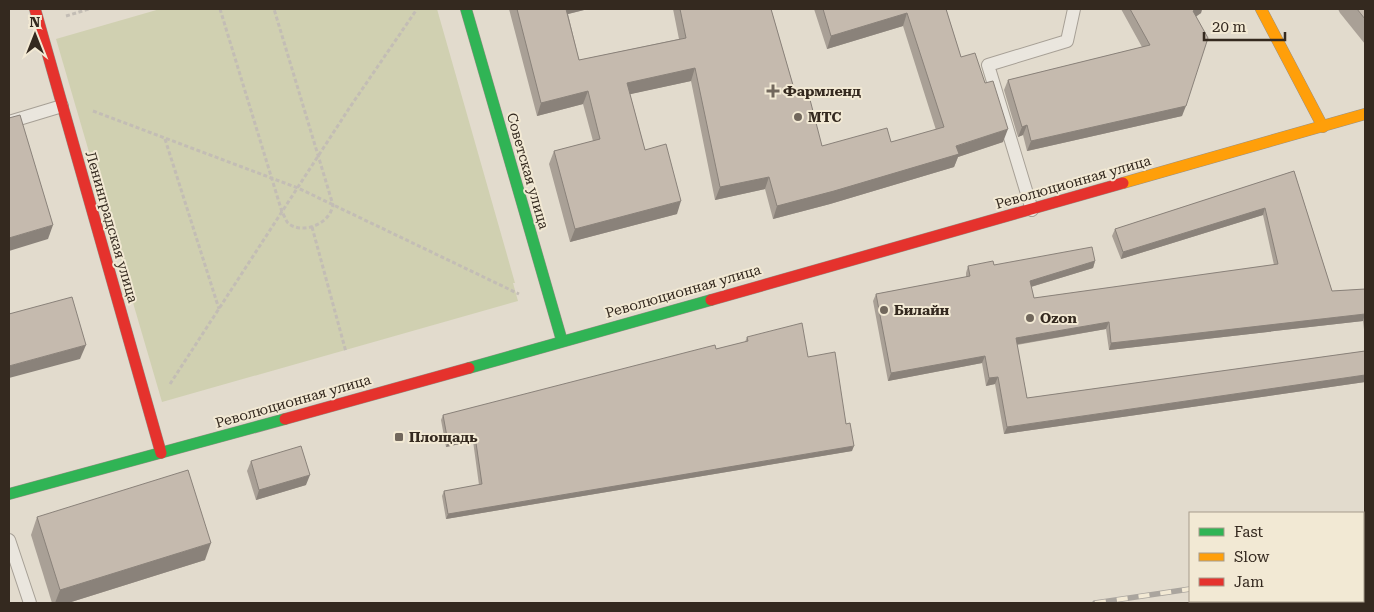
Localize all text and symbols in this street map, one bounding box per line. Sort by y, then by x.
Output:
north arrow [10,10,60,60]
scale bar [1204,10,1285,42]
text: N [30,14,41,30]
text: 20 m [1212,18,1247,36]
place label: Фармленд [783,83,861,99]
marker: Фармленд [767,85,779,97]
place label: МТС [808,109,841,125]
street label: Советская улица [504,111,552,231]
marker: МТС [792,111,804,123]
street label: Ленинградская улица [83,149,141,305]
street label: Революционная улица [993,152,1153,212]
street label: Революционная улица [603,261,763,321]
place label: Билайн [894,302,950,318]
marker: Билайн [878,304,890,316]
place label: Ozon [1040,310,1078,326]
marker: Ozon [1024,312,1036,324]
street label: Революционная улица [213,371,373,431]
place label: Площадь [409,429,478,445]
marker: Площадь [393,431,405,443]
legend [1189,512,1364,602]
text: Fast [1234,523,1264,541]
text: Slow [1234,548,1270,566]
text: Jam [1234,573,1264,591]

